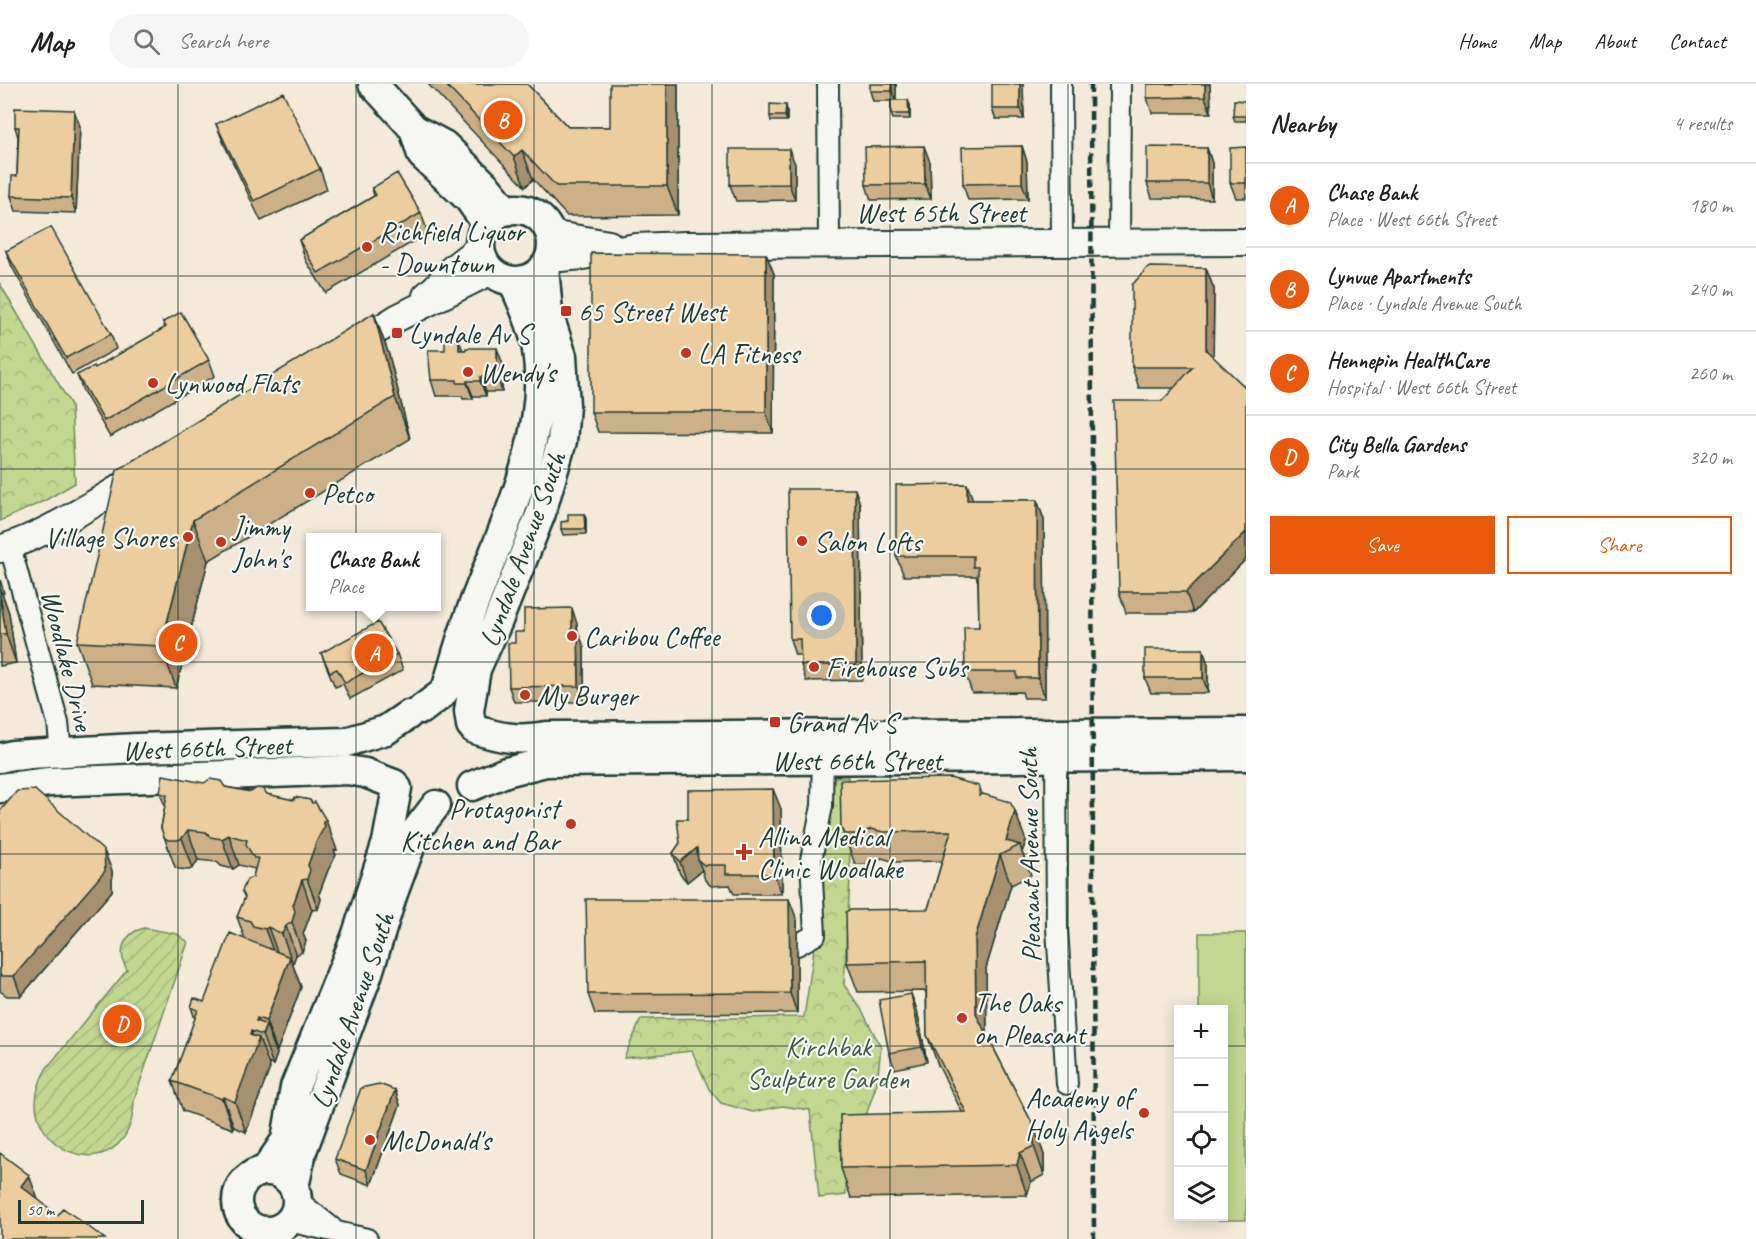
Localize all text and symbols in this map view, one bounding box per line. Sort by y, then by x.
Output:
search box [109,14,529,68]
text: Map [30,24,73,59]
icon: search [130,25,163,58]
text: Search here [178,27,268,55]
text: Home [1458,28,1496,54]
text: Map [1529,28,1561,54]
text: About [1594,28,1636,54]
text: Contact [1669,28,1726,54]
pin: B [484,98,522,142]
text: Nearby [1270,107,1335,140]
text: 4 results [1673,111,1732,136]
text: Chase Bank [1327,179,1417,207]
text: A [1284,193,1295,218]
text: 180 m [1689,193,1732,218]
street label: West 65th Street [856,195,1028,230]
text: Place · West 66th Street [1327,207,1497,232]
place label: Richfield Liquor - Downtown [379,214,526,281]
marker: Richfield Liquor - Downtown [360,240,374,254]
text: Lynvue Apartments [1327,263,1471,291]
text: B [1284,277,1295,302]
text: 240 m [1689,277,1732,302]
text: Place · Lyndale Avenue South [1327,291,1522,316]
place label: 65 Street West [578,294,729,329]
marker: 65 Street West [559,304,573,318]
place label: Lyndale Av S [409,316,535,351]
marker: Lyndale Av S [390,326,404,340]
place label: LA Fitness [698,336,802,371]
marker: LA Fitness [679,346,693,360]
text: Hennepin HealthCare [1327,347,1488,375]
place label: Wendy's [480,355,558,390]
text: C [1285,361,1294,386]
text: 260 m [1689,361,1732,386]
marker: Wendy's [461,365,475,379]
place label: Lynwood Flats [165,366,301,401]
text: Hospital · West 66th Street [1327,375,1516,400]
marker: Lynwood Flats [146,376,160,390]
text: City Bella Gardens [1327,431,1466,459]
text: D [1284,445,1295,470]
text: 320 m [1689,445,1732,470]
street label: Lyndale Avenue South [471,446,574,651]
text: Park [1327,459,1359,484]
place label: Petco [322,476,376,511]
marker: Petco [303,486,317,500]
place label: Jimmy John's [231,509,292,576]
button: Save [1270,516,1495,574]
button: Share [1507,516,1732,574]
place label: Village Shores [45,520,178,555]
place label: Salon Lofts [814,524,924,559]
marker: Village Shores [181,530,195,544]
popup [306,533,441,611]
marker: Salon Lofts [795,534,809,548]
marker: Jimmy John's [214,535,228,549]
text: Chase Bank [328,546,419,574]
text: Place [328,574,364,599]
street label: Woodlake Drive [33,586,102,736]
your location [807,601,836,630]
place label: Caribou Coffee [584,619,721,654]
pin: C [158,620,198,666]
marker: Caribou Coffee [565,629,579,643]
pin: A [354,630,394,676]
place label: Firehouse Subs [826,650,970,685]
marker: Firehouse Subs [807,660,821,674]
place label: My Burger [537,678,640,713]
marker: My Burger [518,688,532,702]
place label: Grand Av S [787,705,902,740]
marker: Grand Av S [768,715,782,729]
street label: West 66th Street [122,727,295,768]
street label: West 66th Street [772,743,944,778]
street label: Pleasant Avenue South [1010,746,1049,963]
place label: Protagonist Kitchen and Bar [401,791,563,858]
marker: Protagonist Kitchen and Bar [564,817,578,831]
place label: Allina Medical Clinic Woodlake [758,819,904,886]
marker: Allina Medical Clinic Woodlake [735,843,753,861]
street label: Lyndale Avenue South [303,907,403,1113]
place label: The Oaks on Pleasant [974,985,1088,1052]
pin: D [102,1002,142,1046]
map controls [1174,1005,1228,1221]
button: + [1174,1005,1228,1059]
marker: The Oaks on Pleasant [955,1011,969,1025]
park label: Kirchbak Sculpture Garden [747,1029,910,1096]
button: − [1174,1059,1228,1113]
place label: Academy of Holy Angels [1025,1080,1138,1147]
marker: Academy of Holy Angels [1137,1106,1151,1120]
button: locate [1174,1113,1228,1167]
place label: McDonald's [382,1123,493,1158]
marker: McDonald's [363,1133,377,1147]
button: layers [1174,1167,1228,1221]
scale bar [18,1197,144,1224]
text: 50 m [27,1200,54,1220]

